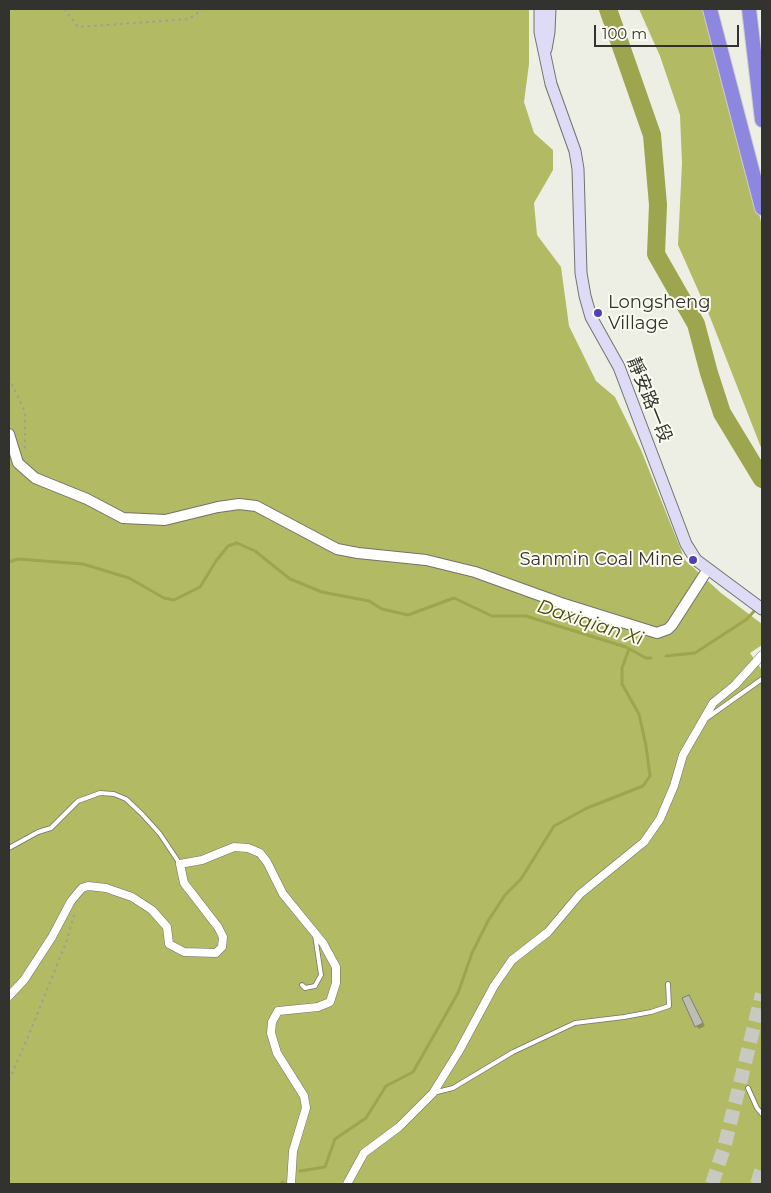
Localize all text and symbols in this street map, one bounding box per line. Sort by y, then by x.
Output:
scale bar [596,15,741,47]
text: 100 m [602,24,647,43]
place label: Longsheng Village [608,292,711,334]
marker: Longsheng Village [592,307,604,319]
street label: 靜安路一段 [622,354,676,446]
place label: Sanmin Coal Mine [519,549,683,571]
marker: Sanmin Coal Mine [687,554,699,566]
water label: Daxiqian Xi [534,595,646,651]

